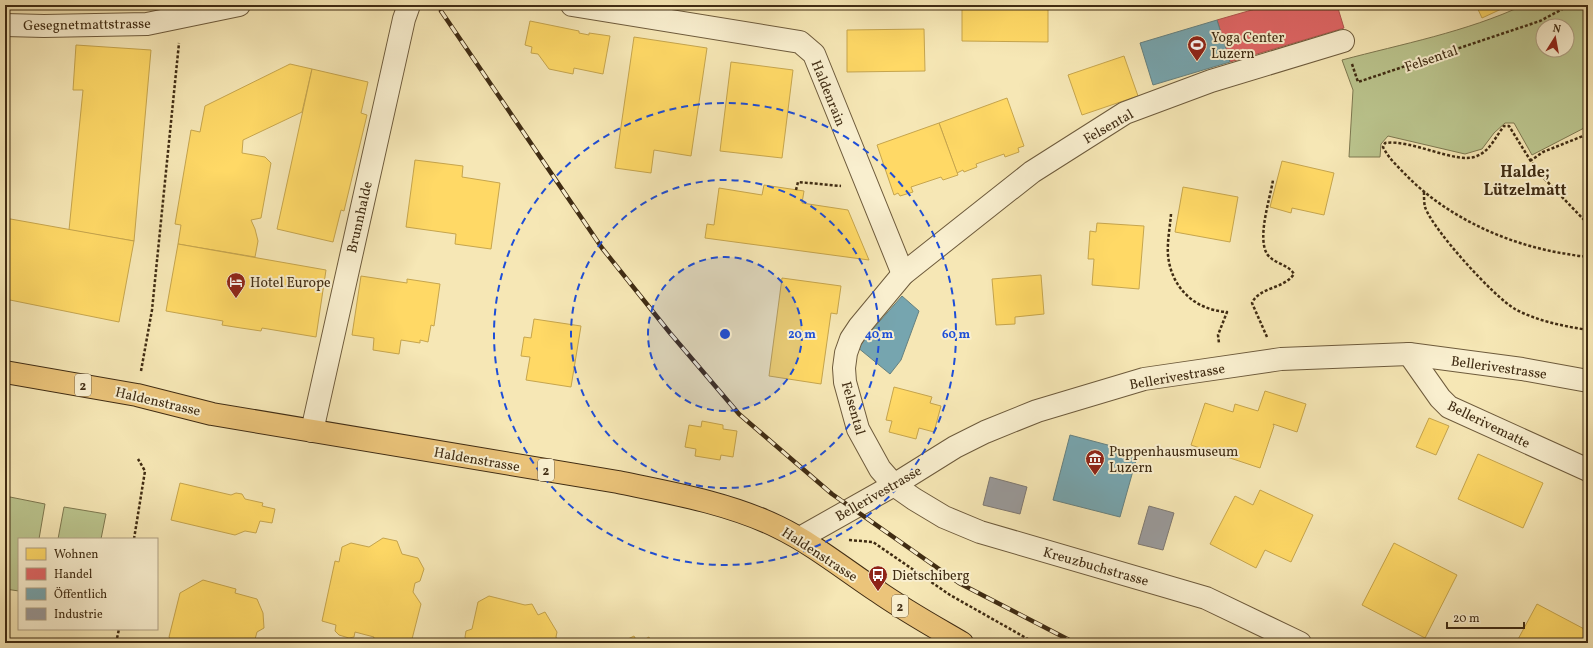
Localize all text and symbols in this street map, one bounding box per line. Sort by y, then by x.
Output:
street label: Gesegnetmattstrasse [23,15,151,36]
north arrow [1535,18,1575,58]
text: N [1551,22,1562,38]
place label: Yoga Center Luzern [1211,29,1284,64]
sports icon: Yoga Center Luzern [1186,34,1208,62]
street label: Felsental [1402,41,1461,77]
street label: Haldenrain [806,58,850,130]
street label: Felsental [1080,105,1137,149]
district label: Halde; Lützelmatt [1483,162,1567,202]
street label: Brunnhalde [343,179,378,255]
hotel icon: Hotel Europe [225,271,247,299]
place label: Hotel Europe [250,274,331,293]
centre of rings [718,327,732,341]
text: 20 m [788,327,816,343]
text: 40 m [865,327,894,343]
text: 60 m [942,327,970,343]
street label: Bellerivestrasse [1450,352,1548,385]
street label: Bellerivestrasse [1128,360,1227,395]
road number: 2 [75,374,91,396]
street label: Felsental [836,379,869,437]
street label: Haldenstrasse [113,383,203,422]
street label: Bellerivematte [1444,397,1533,454]
place label: Puppenhausmuseum Luzern [1109,443,1238,478]
street label: Haldenstrasse [432,444,522,477]
museum icon: Puppenhausmuseum Luzern [1084,448,1106,476]
road number: 2 [538,459,554,481]
street label: Bellerivestrasse [832,462,926,527]
street label: Haldenstrasse [778,524,861,587]
legend [18,538,158,630]
street label: Kreuzbuchstrasse [1041,543,1151,592]
text: Wohnen [54,547,99,563]
bus stop icon: Dietschiberg [867,564,889,592]
text: Handel [54,567,93,583]
place label: Dietschiberg [892,567,970,586]
text: Öffentlich [54,586,107,603]
road number: 2 [892,595,908,617]
scale bar [1447,604,1524,630]
text: Industrie [54,607,103,623]
text: 20 m [1453,611,1480,627]

